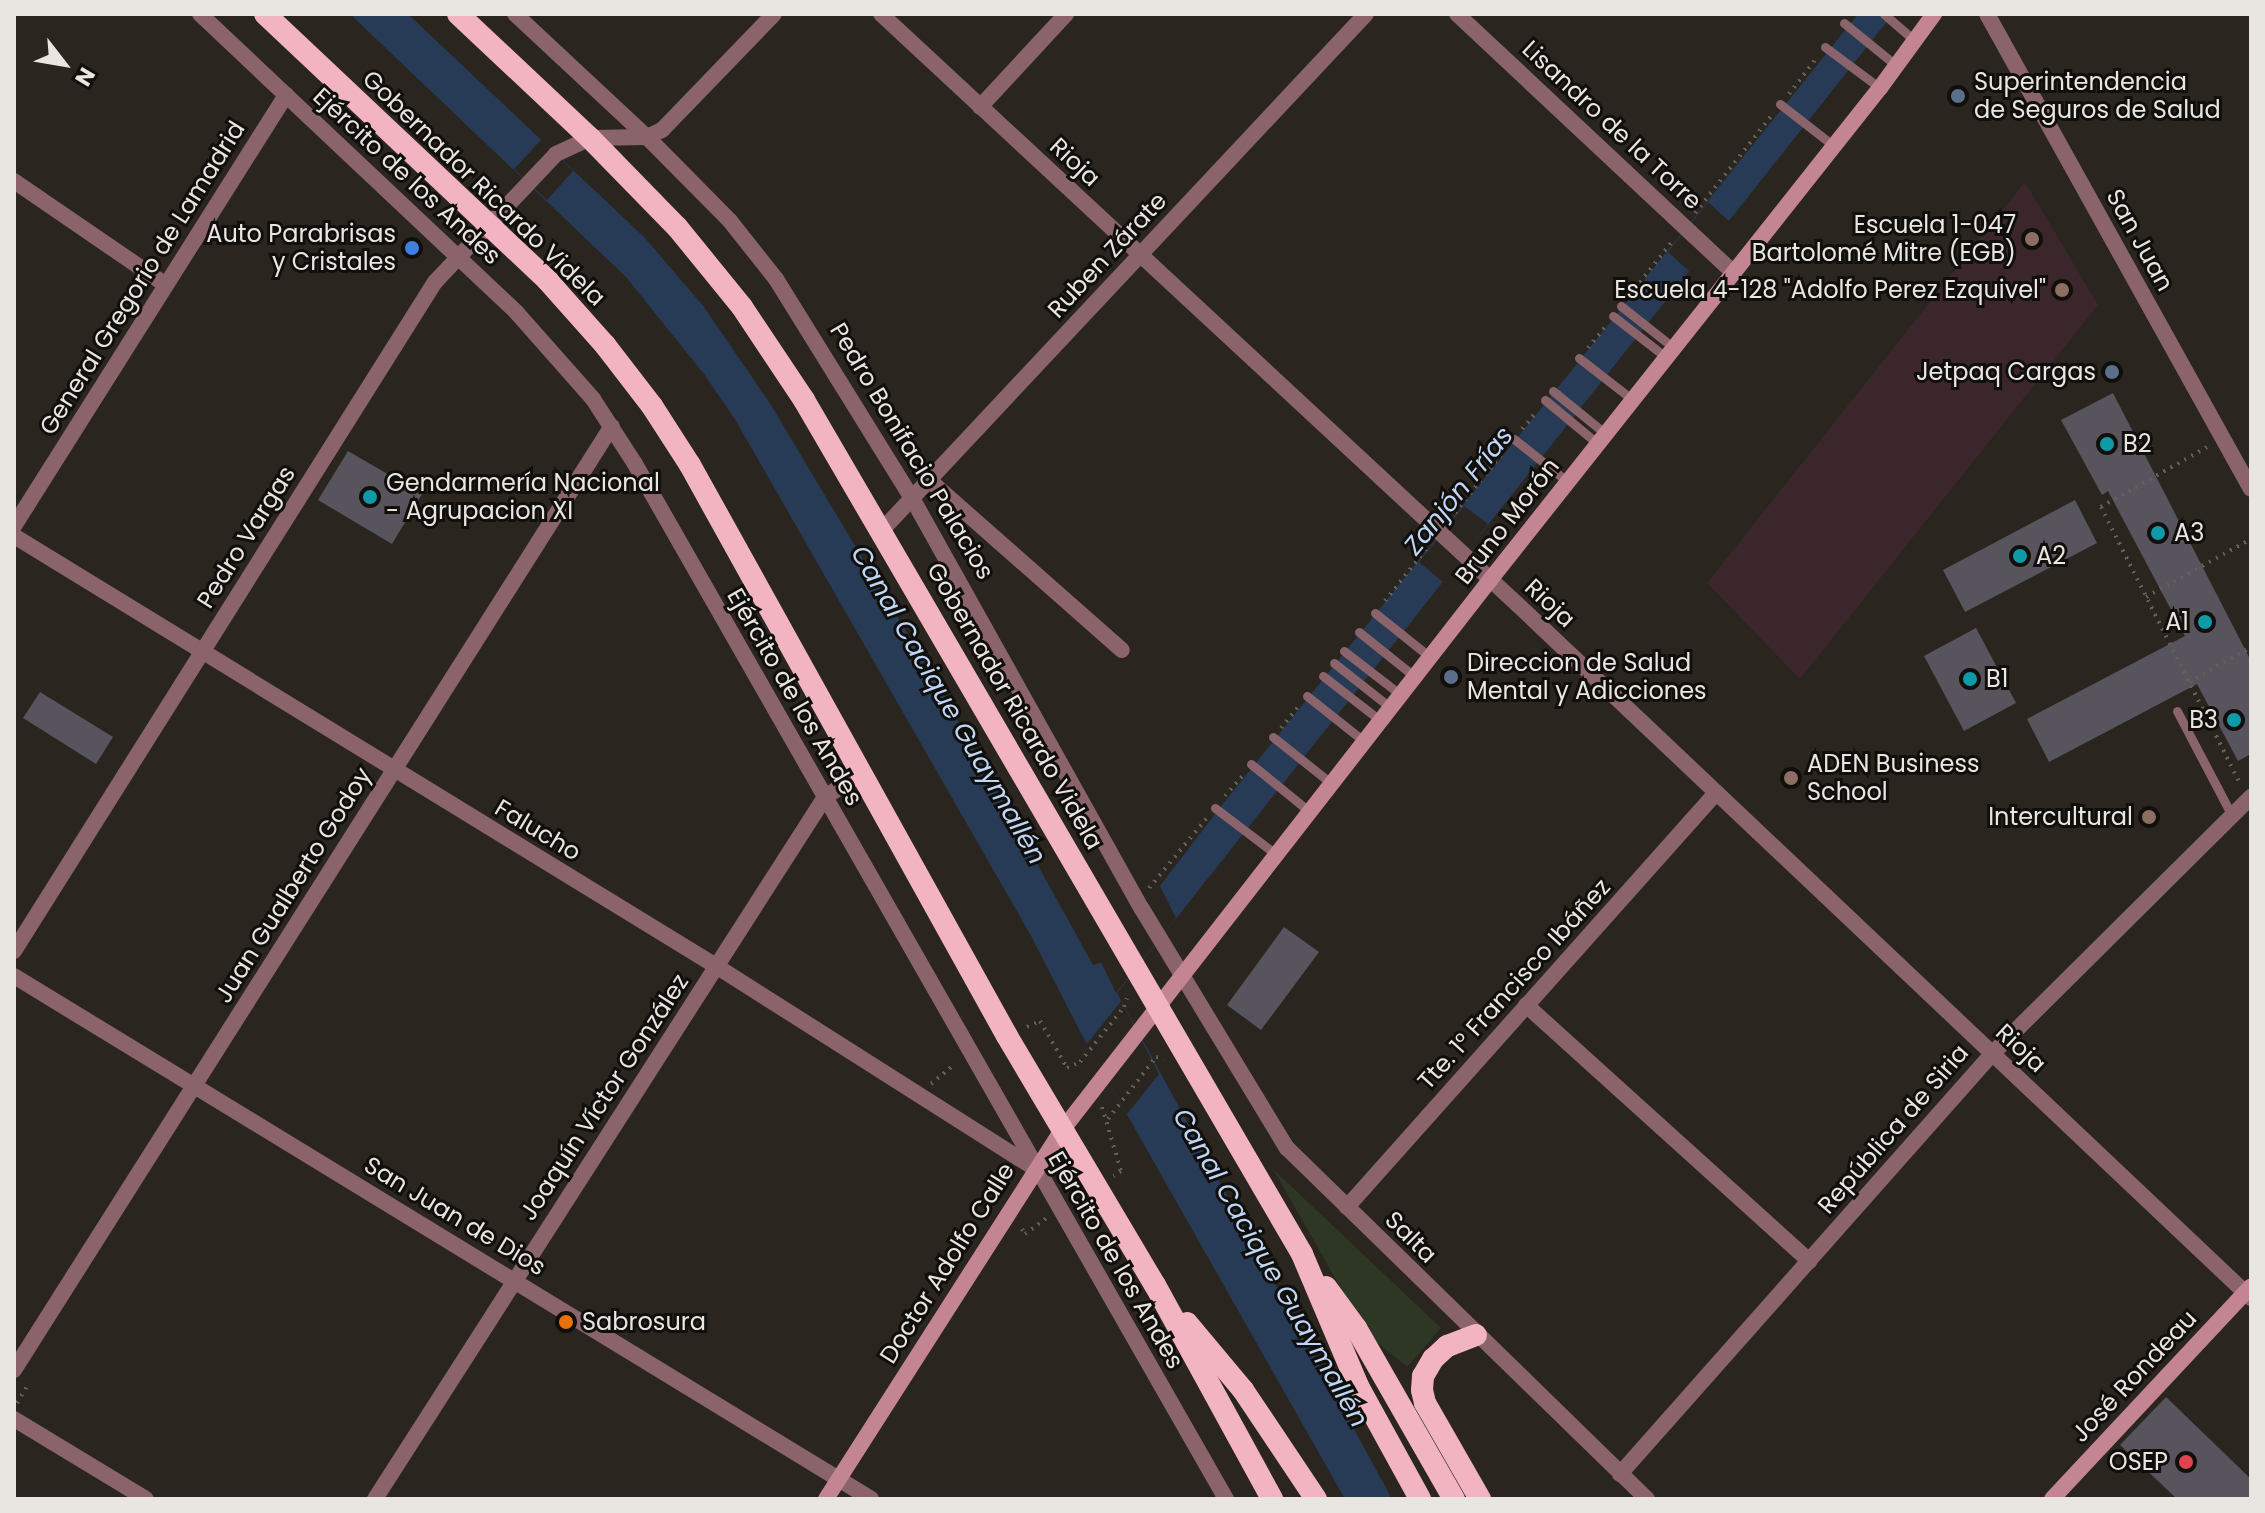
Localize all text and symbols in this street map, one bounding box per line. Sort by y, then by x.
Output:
north arrow [24,24,104,104]
street label: Lisandro de la Torre [1516,35,1708,215]
text: N [67,62,103,92]
street label: Gobernador Ricardo Videla [357,64,611,312]
place label: Superintendencia de Seguros de Salud [1974,68,2221,124]
street label: Ejército de los Andes [307,82,507,270]
marker: Superintendencia de Seguros de Salud [1949,87,1967,105]
street label: General Gregorio de Lamadrid [33,116,251,440]
street label: Rioja [1044,132,1106,192]
street label: San Juan [2100,184,2180,296]
street label: Ruben Zárate [1042,186,1172,324]
place label: Escuela 1-047 Bartolomé Mitre (EGB) [1752,211,2016,267]
place label: Auto Parabrisas y Cristales [206,220,396,276]
marker: Escuela 1-047 Bartolomé Mitre (EGB) [2023,230,2041,248]
marker: Auto Parabrisas y Cristales [403,239,421,257]
place label: Escuela 4-128 "Adolfo Perez Ezquivel" [1614,276,2046,304]
marker: Escuela 4-128 "Adolfo Perez Ezquivel" [2053,281,2071,299]
street label: Pedro Bonifacio Palacios [824,318,1000,584]
place label: Jetpaq Cargas [1916,358,2096,386]
marker: Jetpaq Cargas [2103,363,2121,381]
water label: Zanjón Frías [1398,421,1520,561]
place label: B2 [2123,430,2152,458]
marker: B2 [2098,435,2116,453]
street label: Bruno Morón [1449,452,1565,590]
street label: Pedro Vargas [191,461,301,613]
place label: Gendarmería Nacional - Agrupacion XI [386,469,660,525]
marker: Gendarmería Nacional - Agrupacion XI [361,488,379,506]
place label: A3 [2174,519,2204,547]
marker: A3 [2149,524,2167,542]
water label: Canal Cacique Guaymallén [844,540,1052,870]
place label: A2 [2036,542,2066,570]
marker: A2 [2011,547,2029,565]
street label: Gobernador Ricardo Videla [921,558,1109,854]
street label: Rioja [1519,573,1581,633]
street label: Ejército de los Andes [721,583,869,811]
place label: A1 [2165,608,2189,636]
marker: A1 [2196,613,2214,631]
place label: Direccion de Salud Mental y Adicciones [1467,649,1707,705]
place label: B1 [1986,665,2008,693]
marker: Direccion de Salud Mental y Adicciones [1442,668,1460,686]
marker: B1 [1961,670,1979,688]
place label: B3 [2189,706,2218,734]
marker: B3 [2225,711,2243,729]
place label: ADEN Business School [1807,750,1980,806]
street label: Juan Gualberto Godoy [209,762,377,1008]
marker: ADEN Business School [1782,769,1800,787]
street label: Falucho [490,793,586,867]
place label: Intercultural [1988,803,2133,831]
marker: Intercultural [2140,808,2158,826]
street label: Tte. 1° Francisco Ibáñez [1412,873,1616,1095]
street label: Joaquín Víctor González [514,968,694,1226]
street label: Rioja [1990,1018,2052,1078]
street label: República de Siria [1812,1038,1974,1220]
water label: Canal Cacique Guaymallén [1166,1103,1374,1433]
street label: Ejército de los Andes [1042,1146,1190,1374]
street label: San Juan de Dios [359,1150,551,1282]
street label: Doctor Adolfo Calle [874,1157,1020,1369]
street label: Salta [1379,1205,1443,1269]
street label: José Rondeau [2066,1304,2202,1448]
place label: Sabrosura [582,1308,706,1336]
marker: Sabrosura [557,1313,575,1331]
place label: OSEP [2109,1448,2168,1476]
marker: OSEP [2175,1451,2197,1473]

